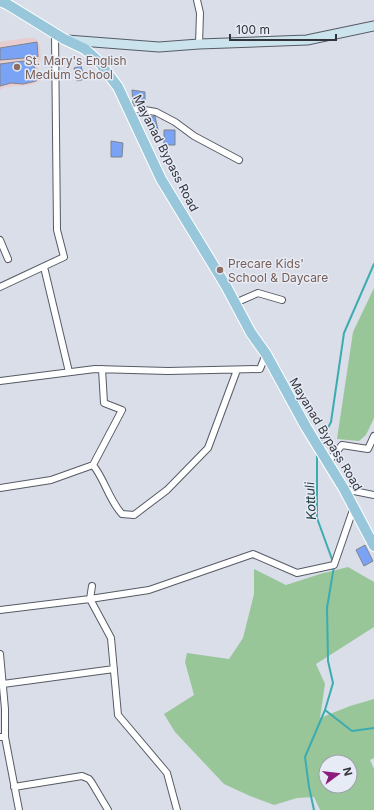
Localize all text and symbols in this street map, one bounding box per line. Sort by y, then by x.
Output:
scale bar [230,16,336,42]
text: 100 m [236,22,270,37]
place label: St. Mary's English Medium School [25,53,127,82]
marker: St. Mary's English Medium School [12,62,22,72]
street label: Mayanad Bypass Road [130,92,202,214]
place label: Precare Kids' School & Daycare [228,256,328,285]
marker: Precare Kids' School & Daycare [215,265,225,275]
street label: Mayanad Bypass Road [286,375,366,493]
water label: Kottuli [301,481,319,521]
north arrow [318,754,358,794]
text: N [340,766,356,777]

